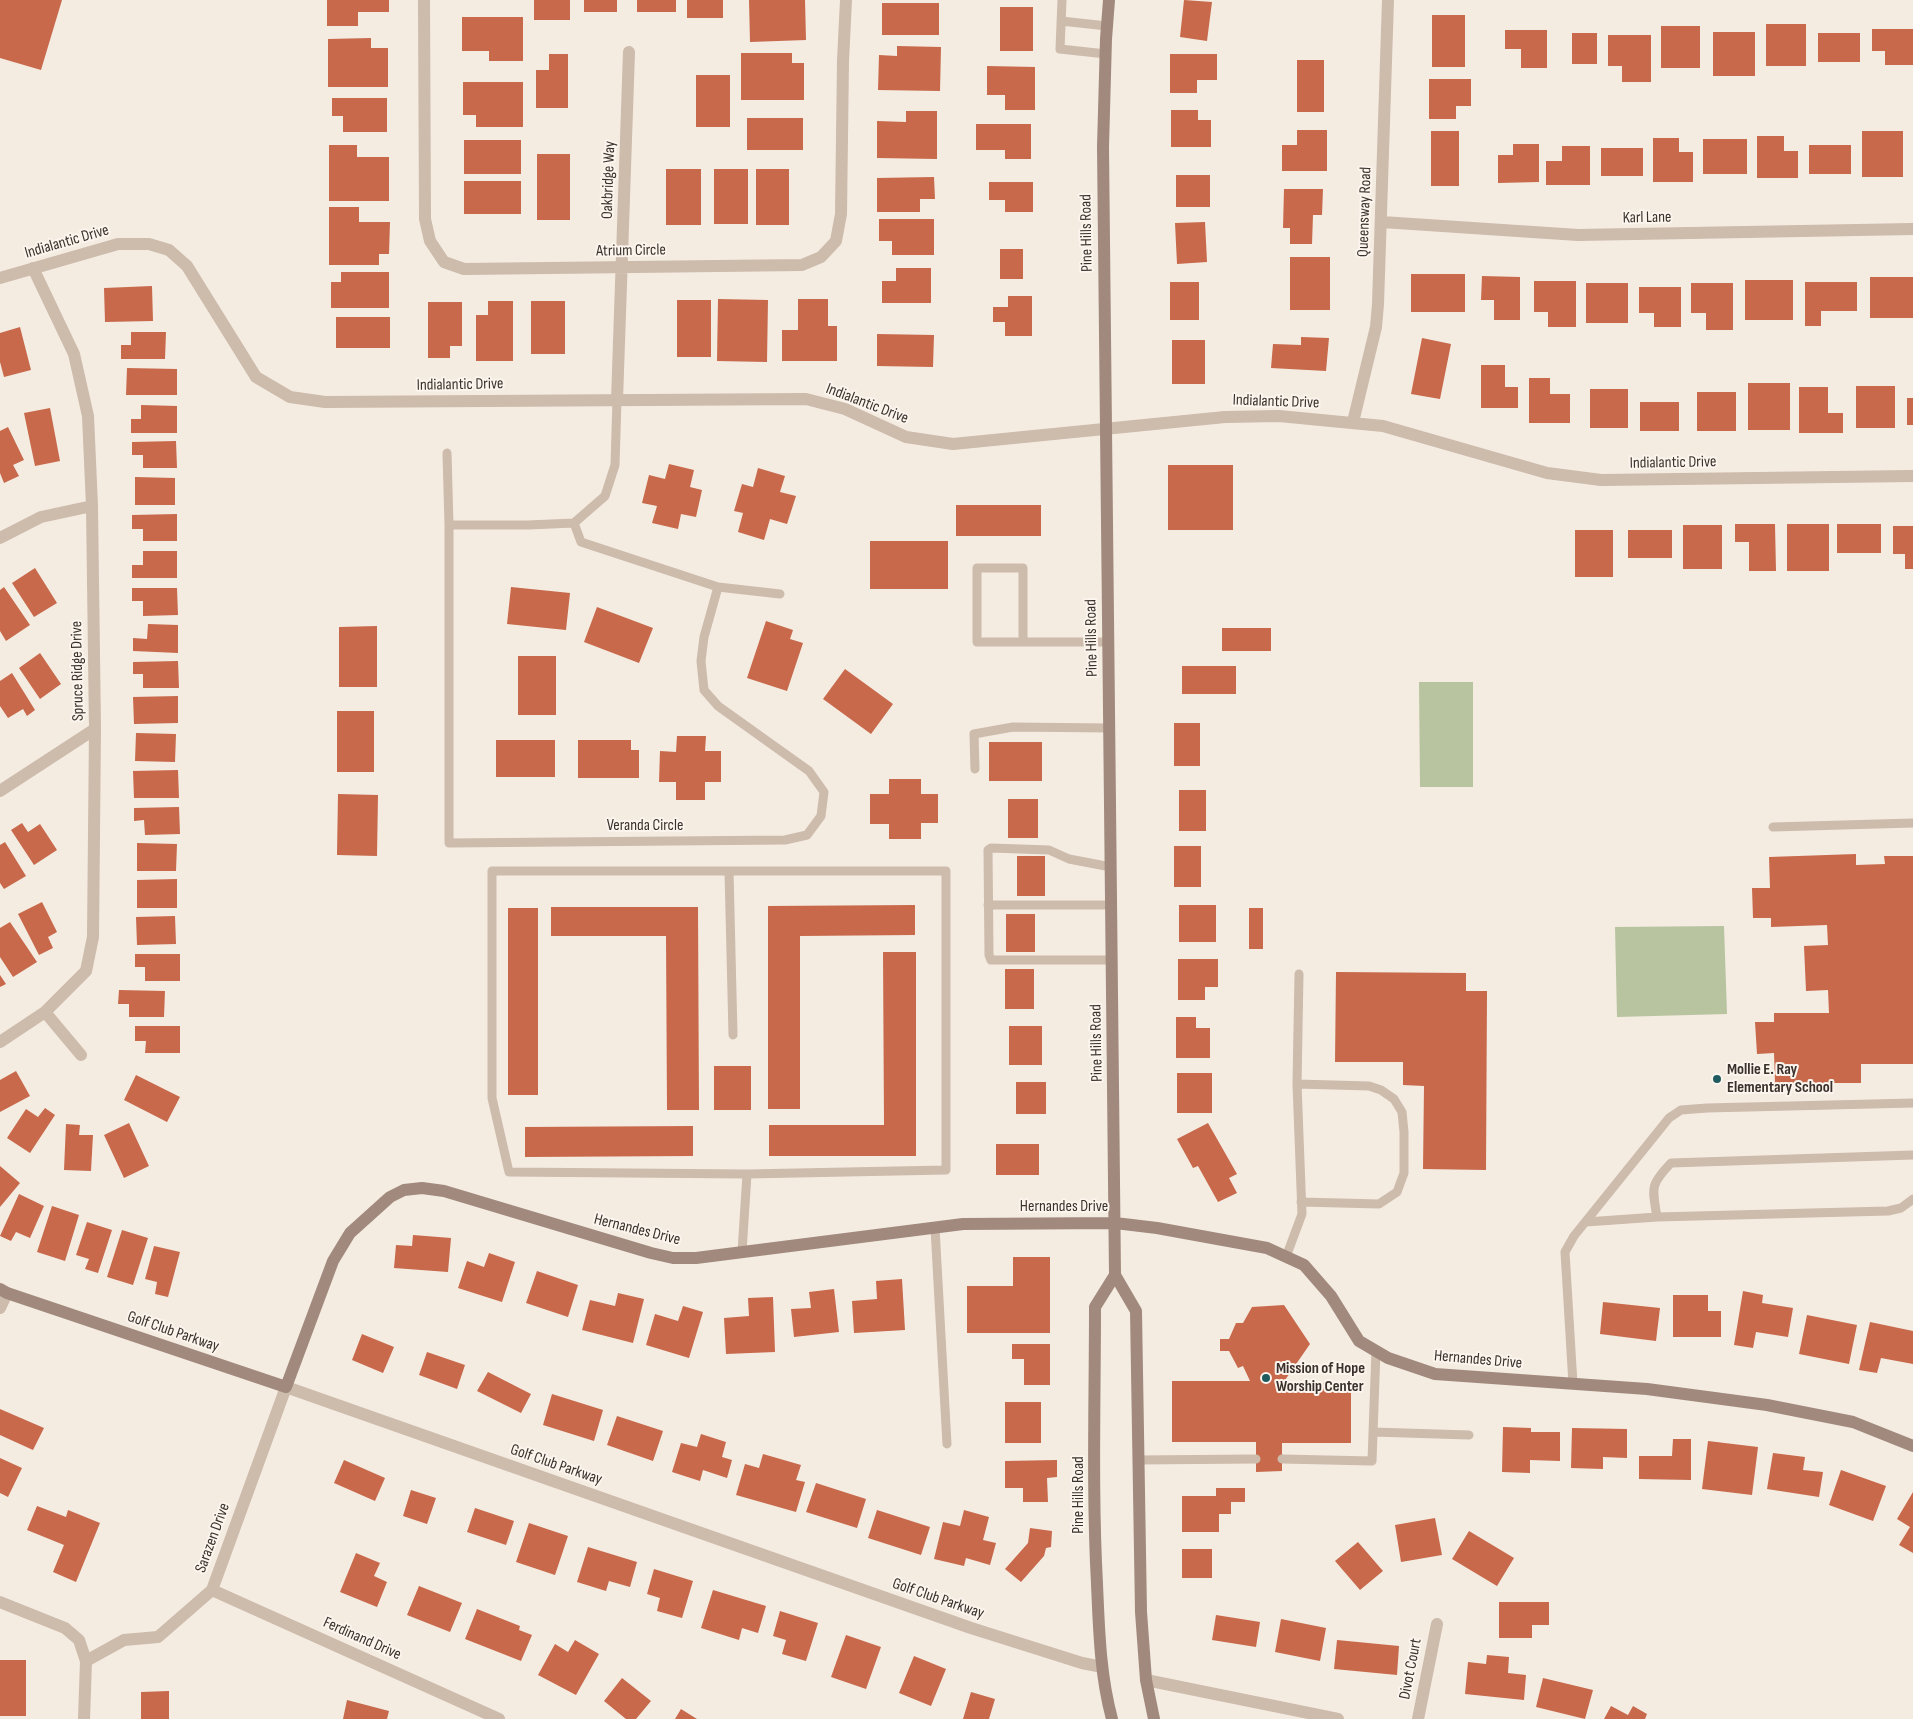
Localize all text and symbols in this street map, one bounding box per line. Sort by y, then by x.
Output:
street label: Oakbridge Way [598,140,620,220]
street label: Queensway Road [1354,167,1376,257]
street label: Pine Hills Road [1077,194,1097,272]
street label: Karl Lane [1622,208,1672,228]
street label: Indialantic Drive [23,221,111,263]
street label: Atrium Circle [596,241,666,261]
street label: Indialantic Drive [416,375,504,395]
street label: Indialantic Drive [823,379,911,429]
street label: Indialantic Drive [1232,391,1320,413]
street label: Indialantic Drive [1629,453,1717,473]
street label: Pine Hills Road [1082,599,1102,677]
street label: Spruce Ridge Drive [68,621,88,721]
street label: Veranda Circle [607,816,683,836]
street label: Pine Hills Road [1087,1004,1107,1082]
place label: Mollie E. Ray Elementary School [1727,1060,1833,1098]
marker: Mollie E. Ray Elementary School [1711,1073,1723,1085]
street label: Hernandes Drive [1020,1197,1108,1217]
street label: Hernandes Drive [592,1210,682,1250]
street label: Golf Club Parkway [125,1307,221,1357]
street label: Hernandes Drive [1433,1347,1523,1373]
place label: Mission of Hope Worship Center [1276,1359,1365,1397]
marker: Mission of Hope Worship Center [1260,1372,1272,1384]
street label: Golf Club Parkway [508,1440,604,1490]
street label: Pine Hills Road [1069,1456,1089,1534]
street label: Sarazen Drive [192,1501,234,1575]
street label: Golf Club Parkway [890,1574,986,1624]
street label: Ferdinand Drive [320,1613,404,1665]
street label: Divot Court [1396,1637,1426,1701]

